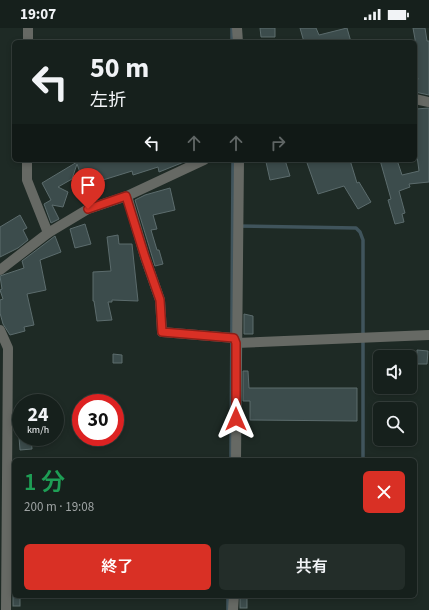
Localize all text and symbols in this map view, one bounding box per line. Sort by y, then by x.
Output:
text: 19:07 [20,4,56,25]
text: 50 m [90,48,149,88]
icon: left [24,56,76,108]
text: 左折 [90,88,126,113]
icon: left [141,132,163,154]
icon: ahead [183,132,205,154]
icon: ahead [225,132,247,154]
icon: right [267,132,289,154]
pin [71,168,105,209]
icon: arrive [77,174,99,196]
map controls [373,350,417,446]
button: sound [373,350,417,394]
speed limit sign: 30 [72,394,124,446]
position arrow [215,398,257,440]
text: 24 [27,401,49,429]
button: search [373,402,417,446]
text: km/h [27,423,49,437]
text: 1 分 [24,465,65,500]
button: close [363,471,405,513]
text: 200 m · 19:08 [24,498,94,516]
button: 終了 [24,544,211,590]
button: 共有 [219,544,405,590]

